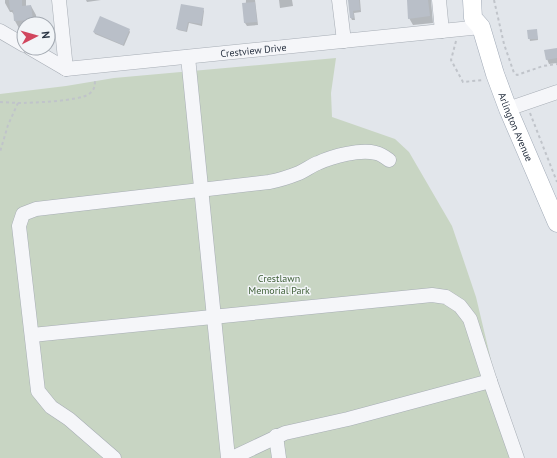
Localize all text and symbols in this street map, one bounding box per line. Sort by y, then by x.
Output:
north arrow [16,16,56,56]
text: N [39,31,53,39]
street label: Crestview Drive [220,40,287,60]
street label: Arlington Avenue [496,91,536,163]
park label: Crestlawn Memorial Park [248,272,310,297]

